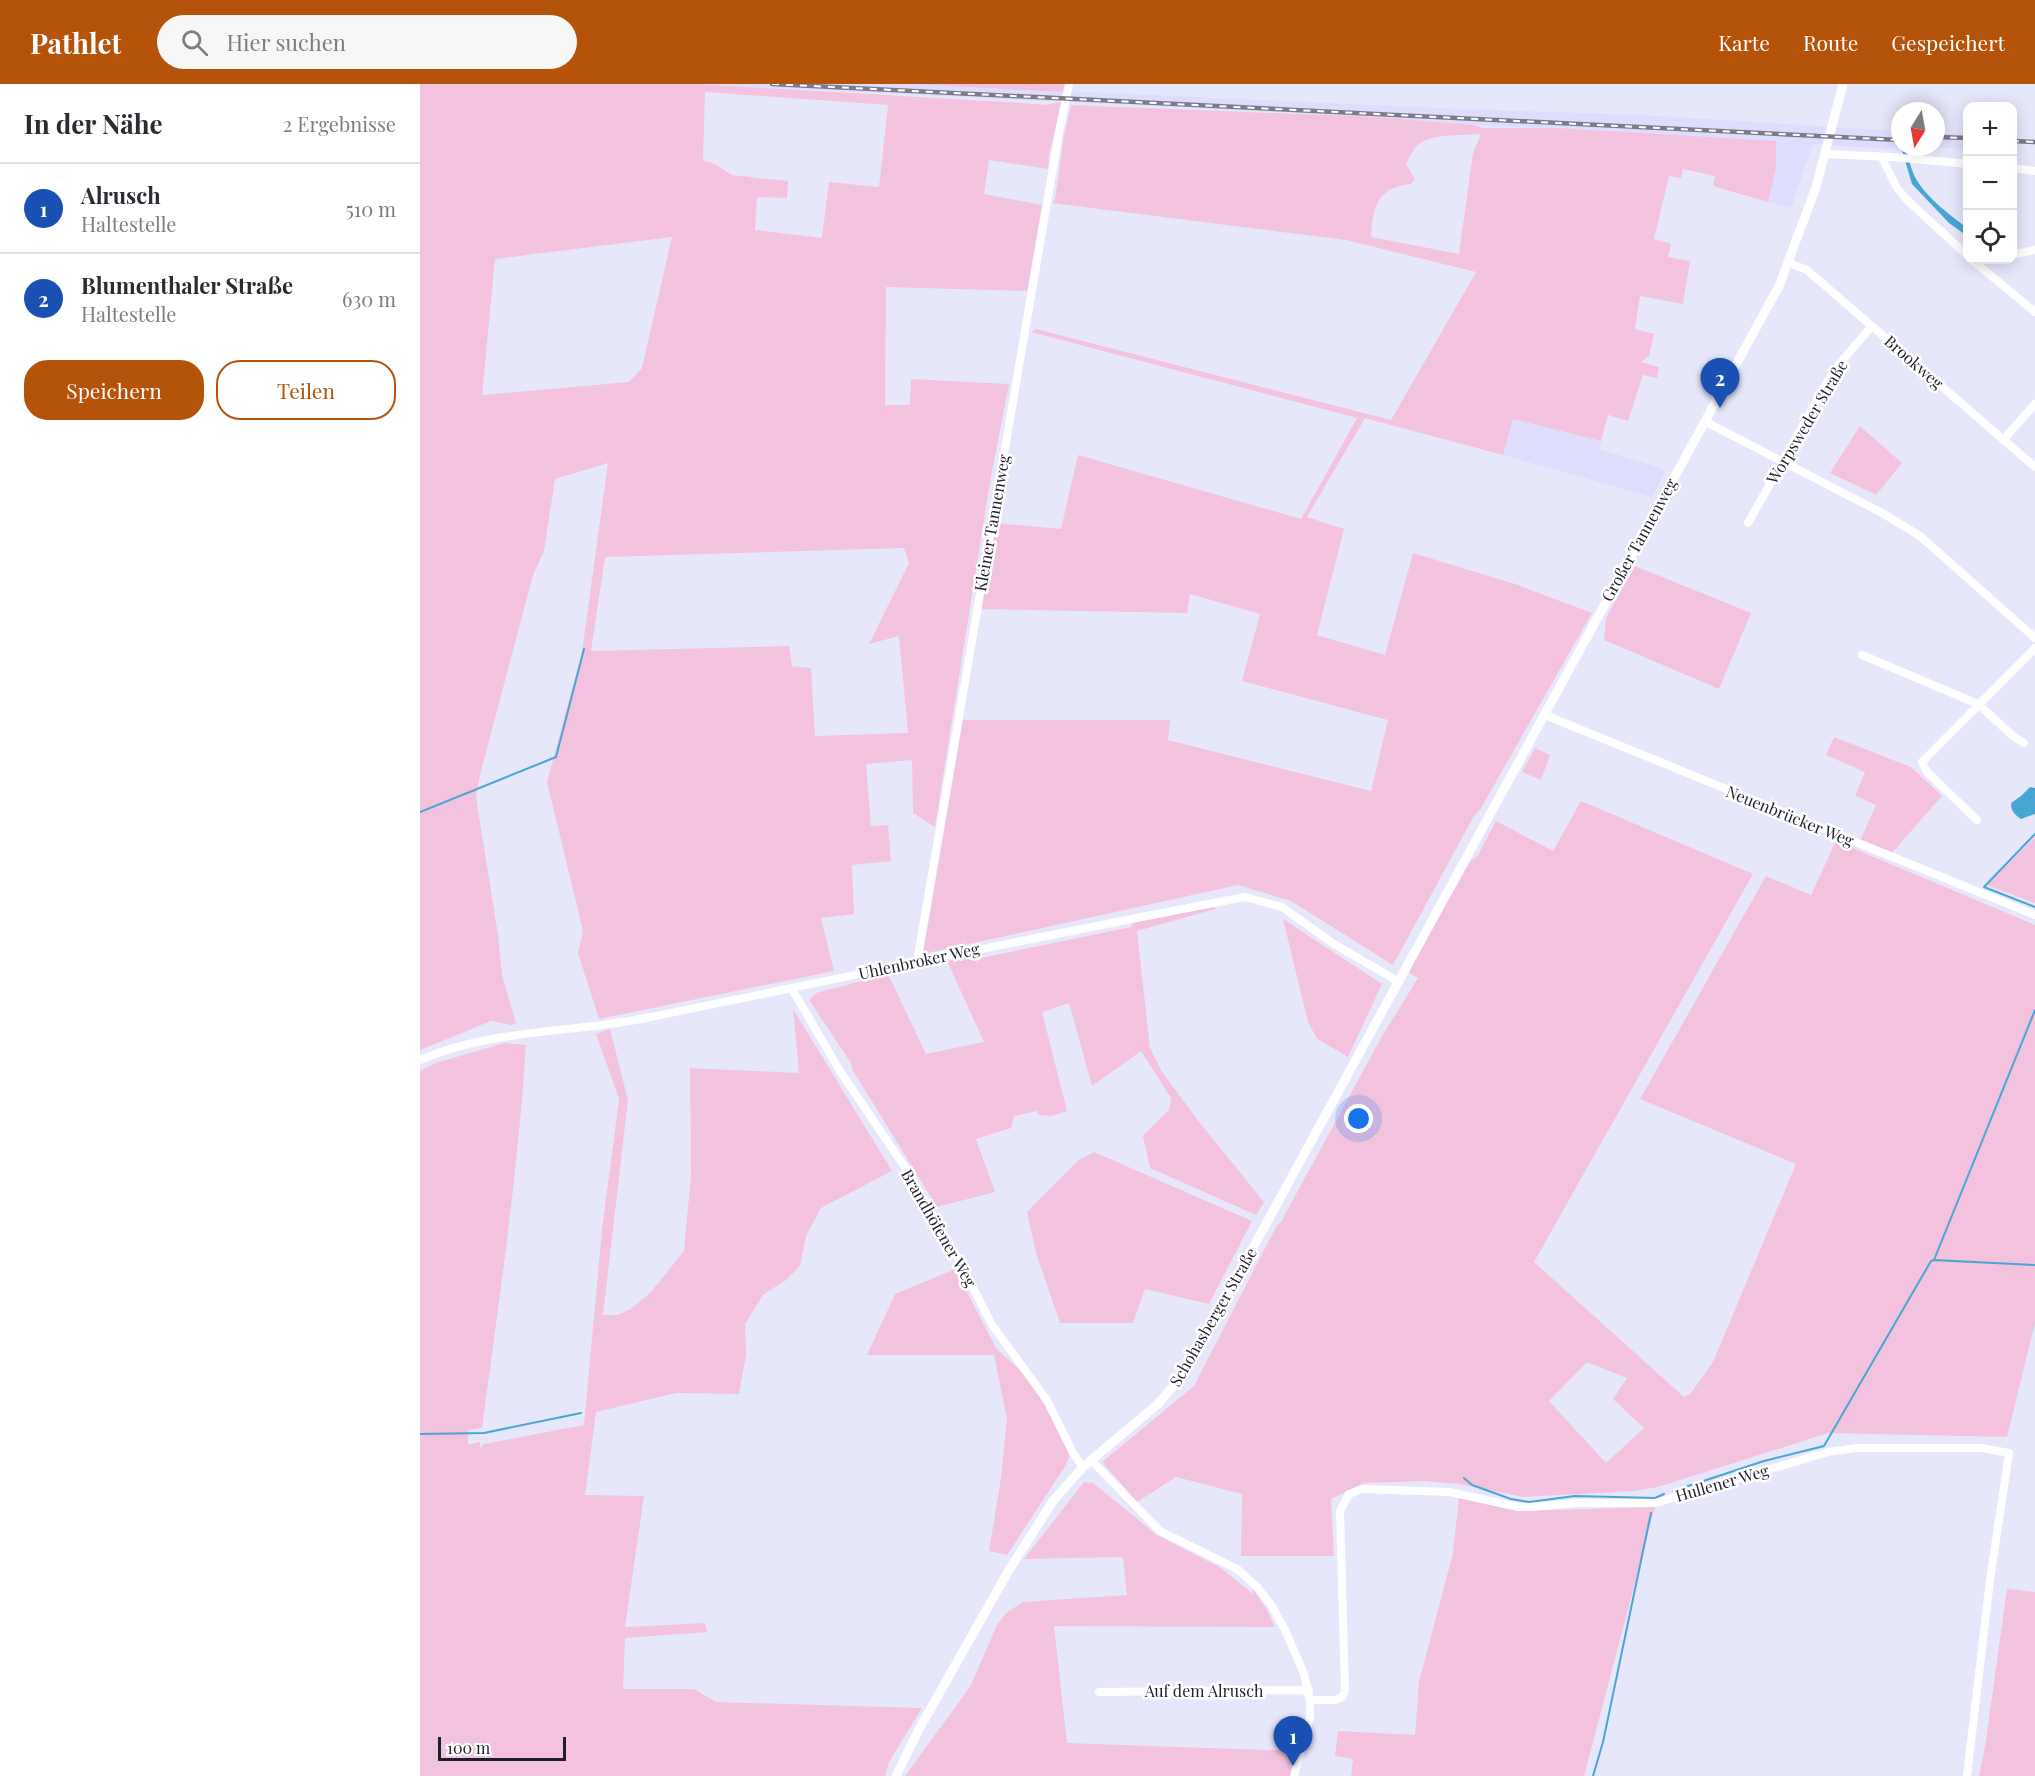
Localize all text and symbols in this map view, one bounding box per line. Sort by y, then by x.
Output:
search box [157,15,577,69]
text: Pathlet [30,24,121,61]
icon: search [178,26,211,59]
text: Hier suchen [226,27,346,57]
text: Karte [1718,28,1770,56]
text: Route [1803,28,1858,56]
text: Gespeichert [1891,28,2005,56]
north arrow [1891,102,1945,156]
map controls [1963,102,2017,264]
button: + [1963,102,2017,156]
text: In der Nähe [24,106,163,141]
text: 2 Ergebnisse [283,110,396,137]
button: − [1963,156,2017,210]
text: Alrusch [81,180,161,210]
text: 1 [40,195,47,222]
text: 510 m [346,195,396,222]
text: Haltestelle [81,210,176,237]
button: locate [1963,210,2017,264]
text: Blumenthaler Straße [81,270,293,300]
text: 2 [38,285,49,312]
text: 630 m [342,285,396,312]
text: Haltestelle [81,300,176,327]
street label: Brookweg [1880,330,1949,393]
street label: Worpsweder Straße [1761,356,1852,488]
pin: 2 [1700,358,1740,408]
button: Speichern [24,360,204,420]
button: Teilen [216,360,396,420]
street label: Kleiner Tannenweg [969,452,1014,593]
street label: Großer Tannenweg [1596,474,1681,605]
street label: Neuenbrücker Weg [1723,780,1858,851]
street label: Uhlenbroker Weg [856,937,982,984]
your location [1344,1104,1373,1133]
street label: Brandhöfener Weg [897,1165,982,1291]
street label: Schohasberger Straße [1164,1243,1261,1390]
street label: Hullener Weg [1673,1459,1771,1506]
street label: Auf dem Alrusch [1144,1680,1264,1701]
pin: 1 [1274,1716,1312,1766]
scale bar [438,1734,566,1762]
text: 100 m [447,1737,490,1758]

